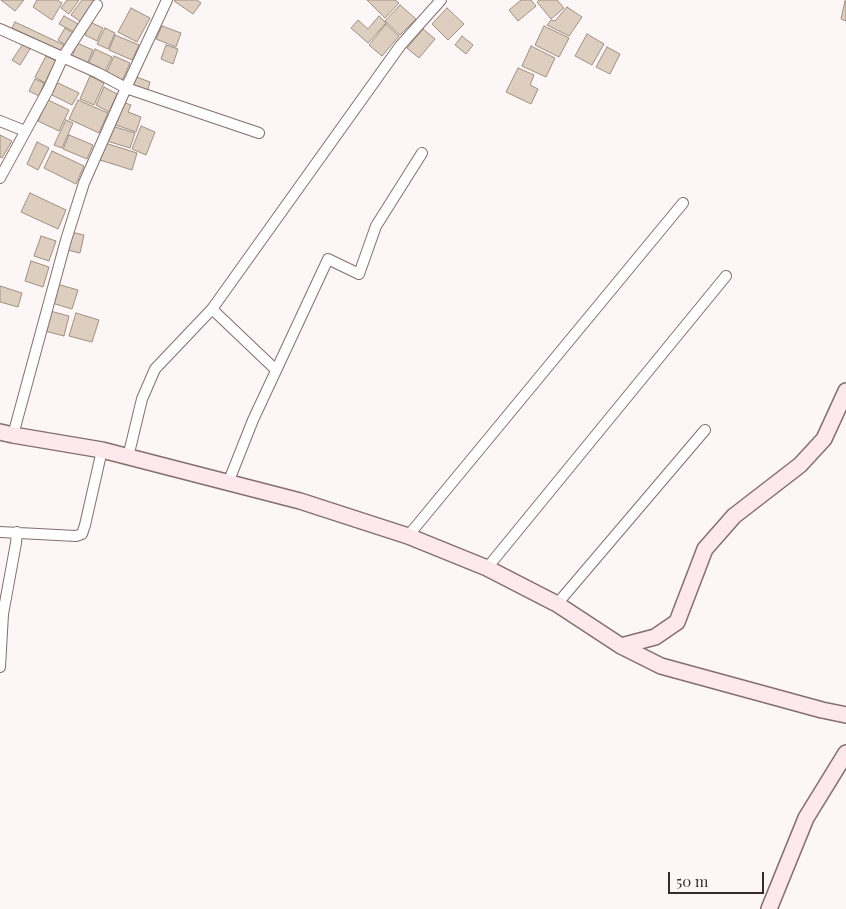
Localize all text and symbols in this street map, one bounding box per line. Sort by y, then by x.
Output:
scale bar [671,862,767,894]
text: 50 m [676,871,708,891]

